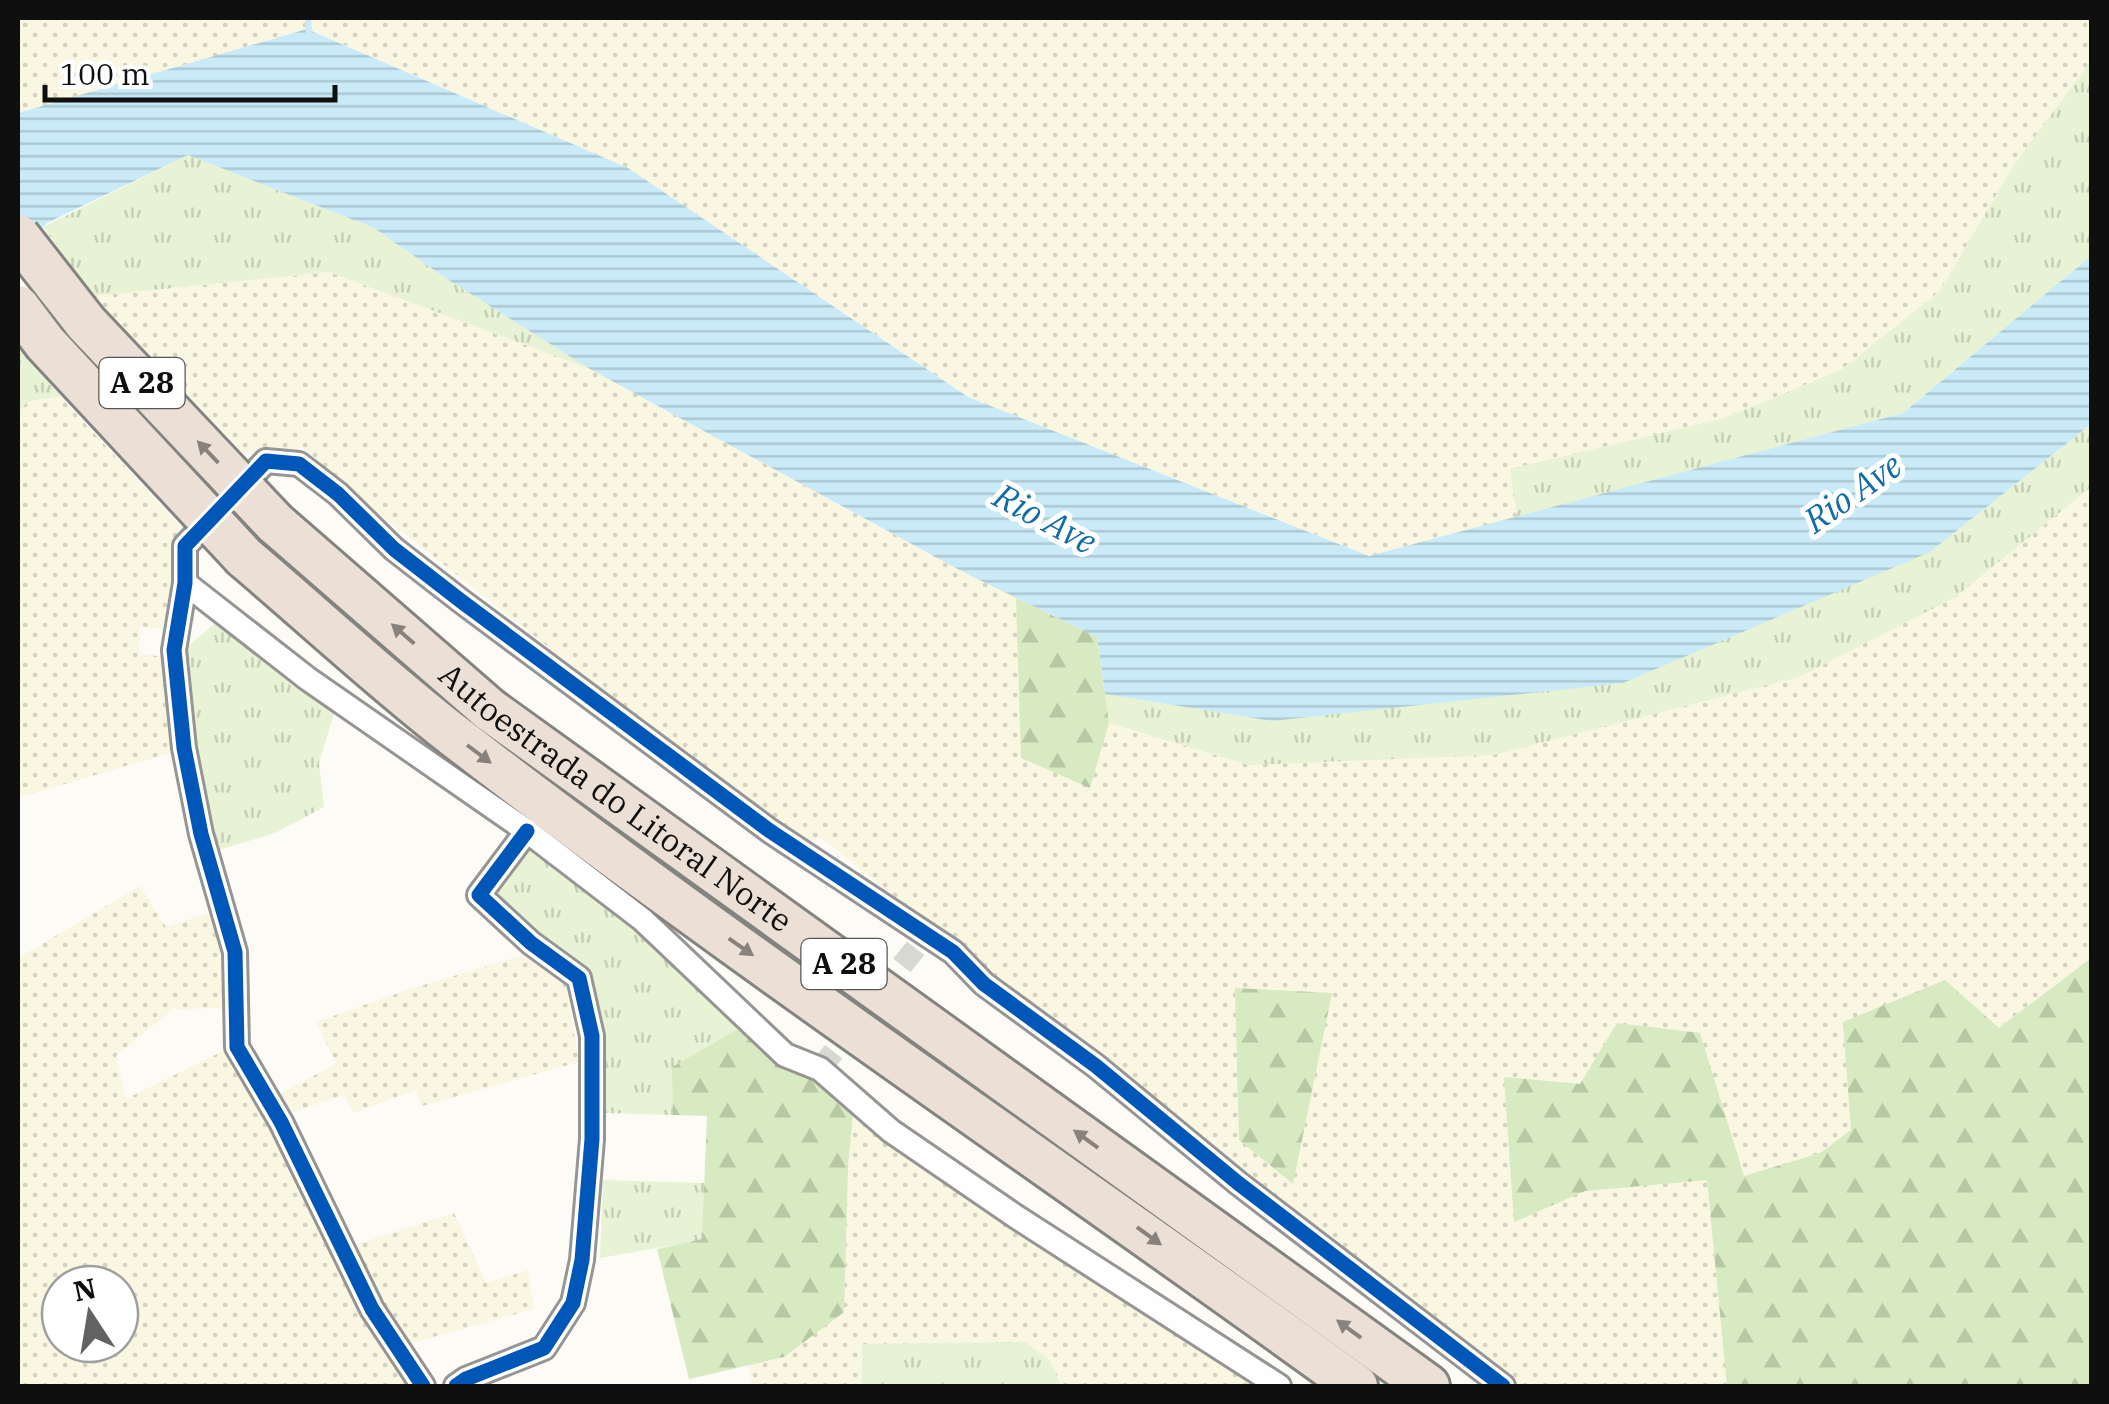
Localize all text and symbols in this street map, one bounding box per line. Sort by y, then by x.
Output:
scale bar [45,40,335,102]
text: 100 m [60,54,150,93]
road number: A 28 [100,358,184,408]
one-way arrow [197,440,220,464]
water label: Rio Ave [1793,442,1911,543]
water label: Rio Ave [985,472,1105,564]
one-way arrow [391,623,416,645]
street label: Autoestrada do Litoral Norte [431,653,801,941]
one-way arrow [466,744,492,764]
one-way arrow [728,937,754,956]
road number: A 28 [802,939,886,989]
one-way arrow [1073,1130,1099,1149]
one-way arrow [1136,1226,1162,1245]
north arrow [40,1264,140,1364]
text: N [70,1269,99,1309]
one-way arrow [1336,1320,1362,1340]

